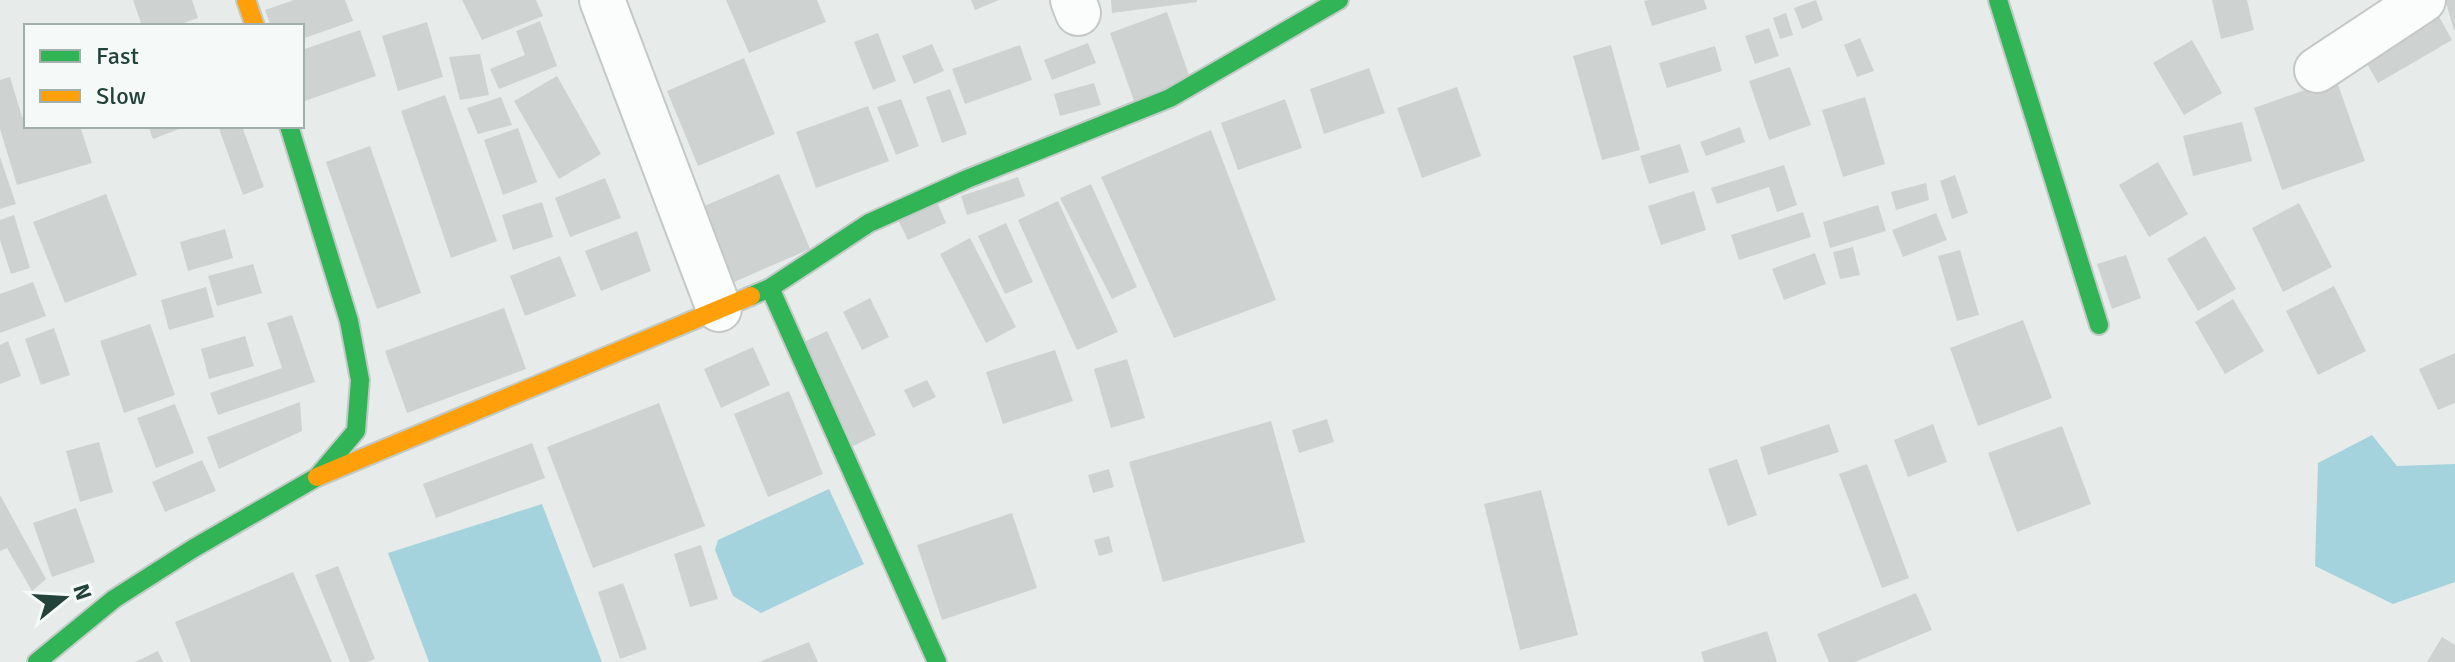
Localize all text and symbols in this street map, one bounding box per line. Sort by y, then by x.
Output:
legend [24,24,304,128]
text: Fast [96,41,139,71]
text: Slow [96,81,146,111]
north arrow [24,558,104,638]
text: N [67,581,98,603]

